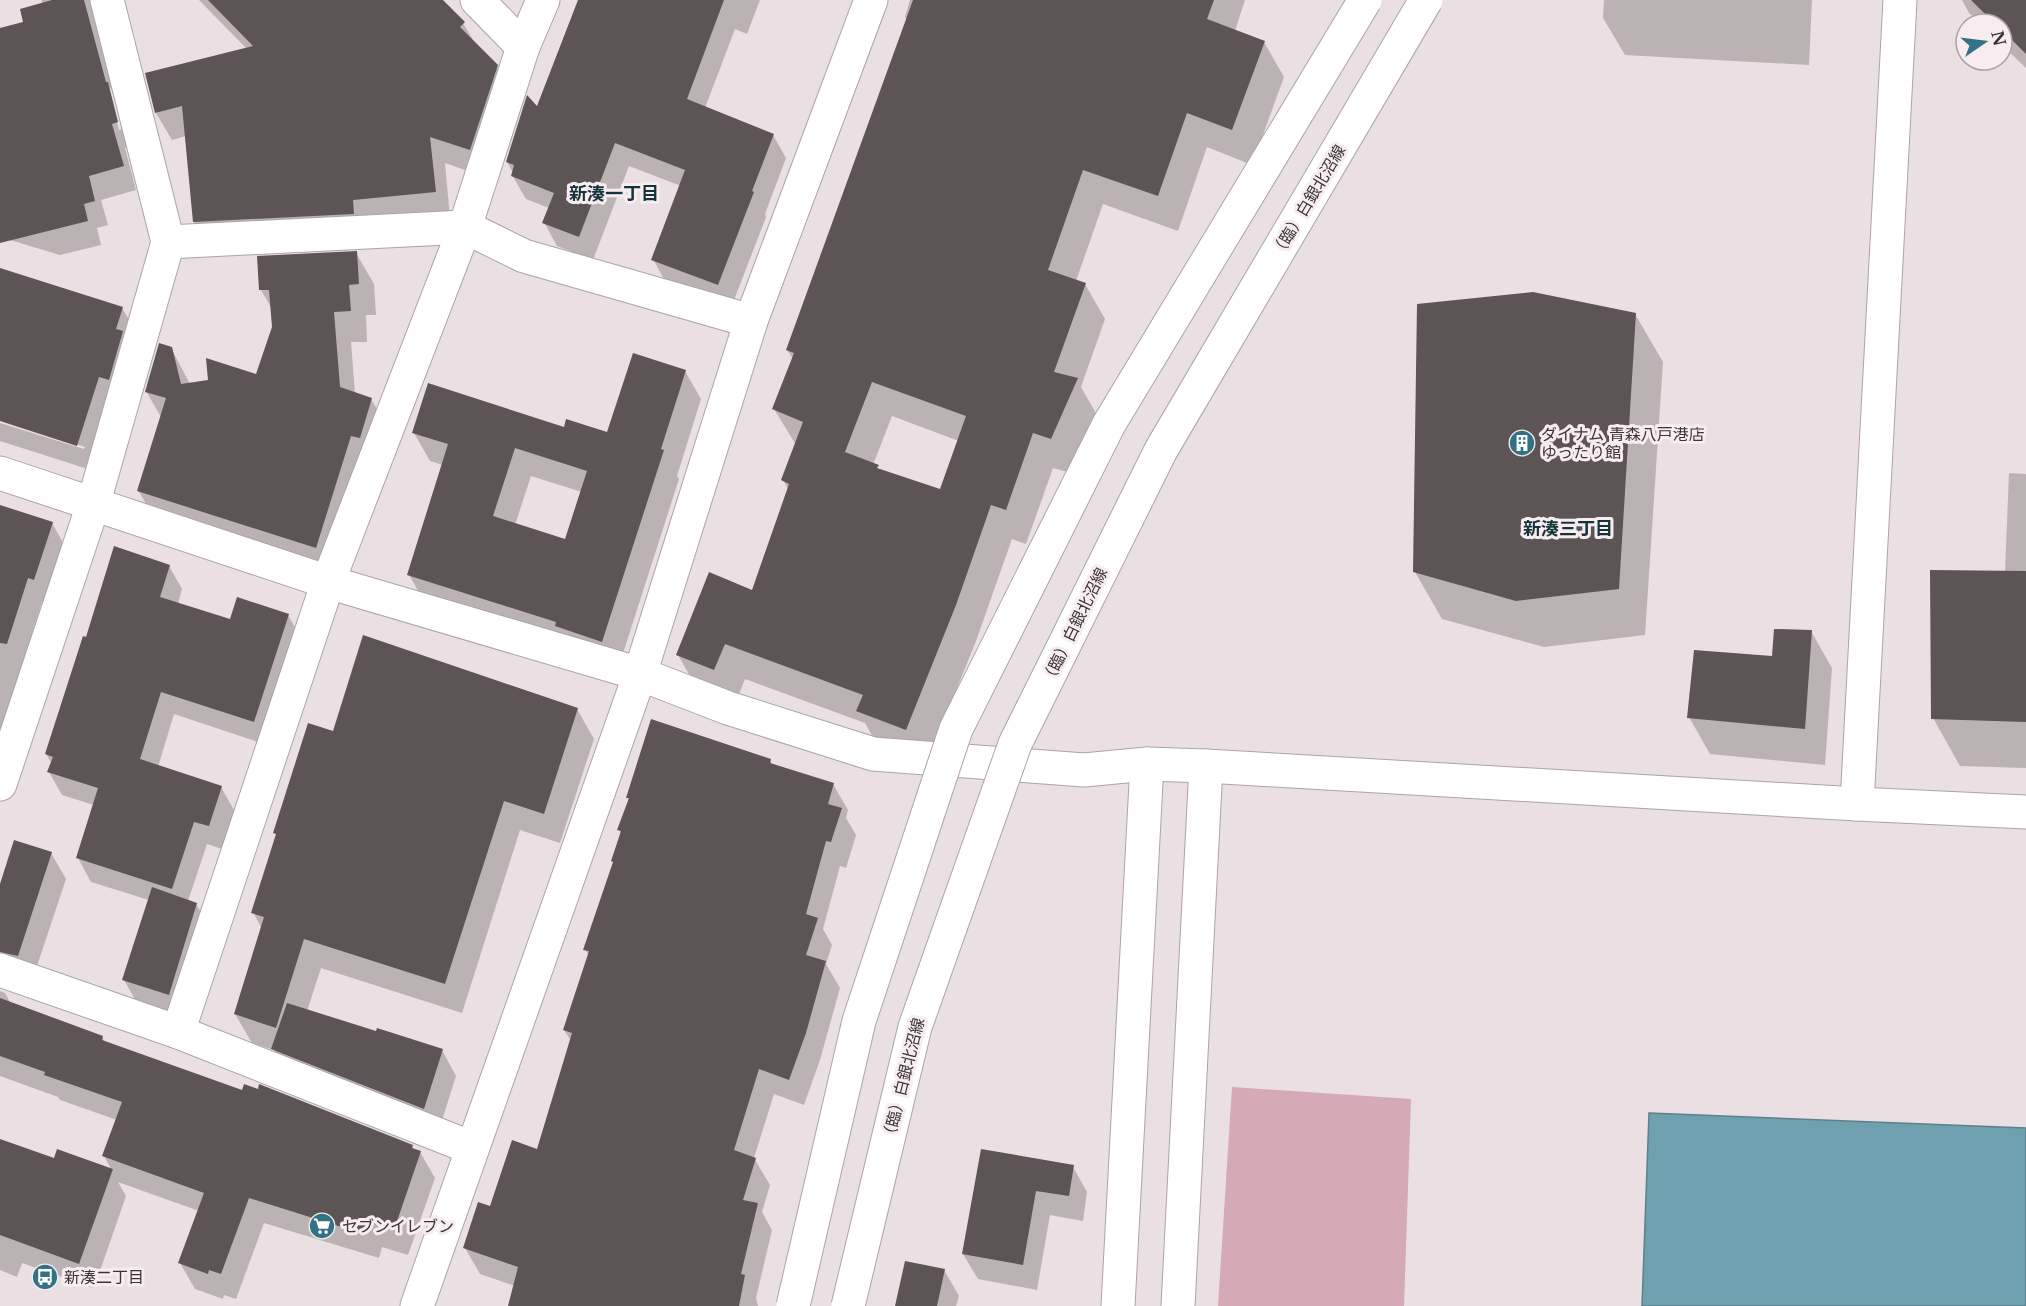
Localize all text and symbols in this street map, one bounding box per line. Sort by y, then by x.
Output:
north arrow [1954,12,2014,72]
text: N [1987,29,2010,48]
street label: （臨）白銀北沼線 [1266,141,1350,261]
district label: 新湊一丁目 [569,183,659,205]
place label: ダイナム 青森八戸港店 ゆったり館 [1541,424,1705,462]
building icon: ダイナム 青森八戸港店 ゆったり館 [1507,428,1537,458]
district label: 新湊三丁目 [1523,518,1613,540]
street label: （臨）白銀北沼線 [1037,564,1111,688]
street label: （臨）白銀北沼線 [878,1015,928,1145]
supermarket icon: セブンイレブン [307,1211,337,1241]
place label: セブンイレブン [342,1216,454,1236]
bus stop icon: 新湊二丁目 [30,1262,60,1292]
place label: 新湊二丁目 [64,1267,144,1287]

